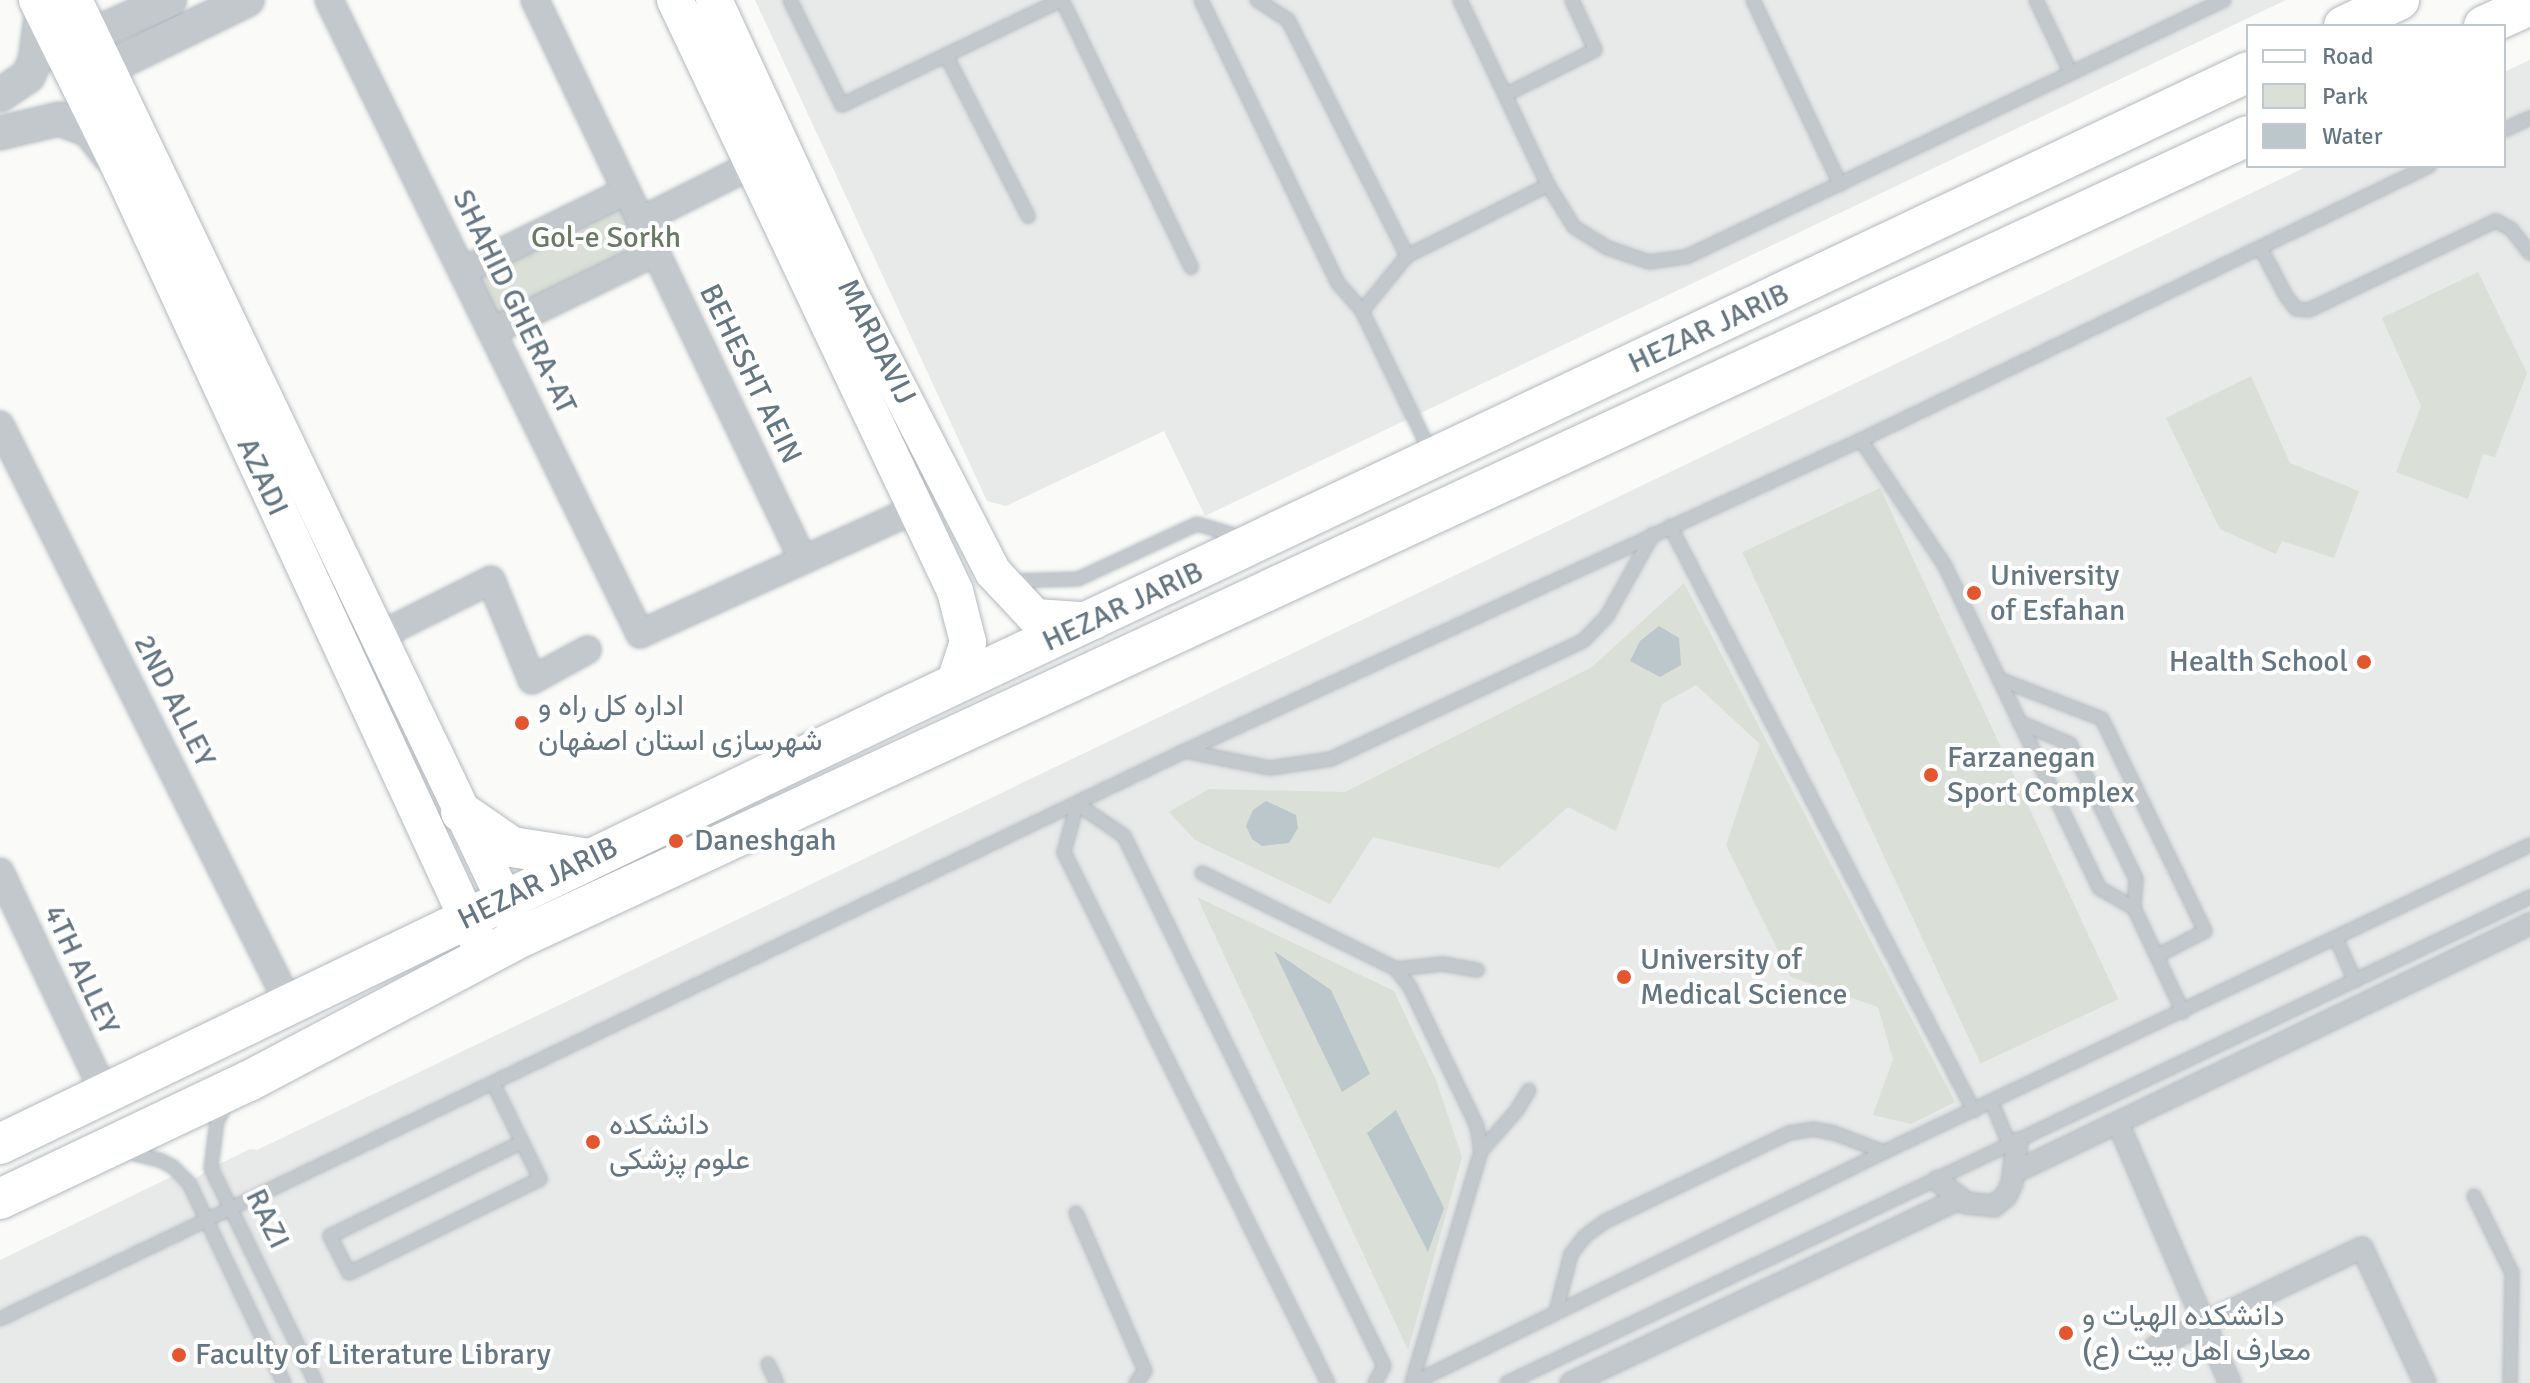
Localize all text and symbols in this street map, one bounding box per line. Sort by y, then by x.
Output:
legend [2246,24,2506,168]
text: Road [2322,41,2373,71]
text: Park [2322,81,2368,111]
text: Water [2322,121,2382,151]
street label: SHAHID GHERA-AT [444,184,584,420]
park label: Gol-e Sorkh [531,220,681,256]
street label: MARDAVIJ [829,273,923,411]
street label: HEZAR JARIB [1623,276,1795,382]
street label: BEHESHT AEIN [691,278,809,470]
street label: AZADI [228,432,296,522]
street label: HEZAR JARIB [1037,554,1209,660]
place label: University of Esfahan [1990,558,2125,628]
marker: University of Esfahan [1965,584,1983,602]
street label: 2ND ALLEY [125,629,223,773]
place label: Health School [2169,644,2348,680]
marker: Health School [2355,653,2373,671]
place label: اداره کل راه و شهرسازی استان اصفهان [538,688,822,758]
marker: اداره کل راه و شهرسازی استان اصفهان [513,714,531,732]
place label: Farzanegan Sport Complex [1947,740,2135,810]
marker: Farzanegan Sport Complex [1922,766,1940,784]
place label: Daneshgah [694,823,837,859]
street label: HEZAR JARIB [452,830,624,938]
marker: Daneshgah [665,830,687,852]
street label: 4TH ALLEY [35,899,127,1041]
place label: University of Medical Science [1640,942,1848,1012]
marker: University of Medical Science [1615,968,1633,986]
place label: دانشکده علوم پزشکی [609,1107,750,1178]
marker: دانشکده علوم پزشکی [584,1133,602,1151]
street label: RAZI [237,1183,297,1255]
place label: دانشکده الهیات و معارف اهل بیت (ع) [2082,1298,2311,1368]
marker: دانشکده الهیات و معارف اهل بیت (ع) [2057,1324,2075,1342]
place label: Faculty of Literature Library [195,1337,551,1373]
marker: Faculty of Literature Library [170,1346,188,1364]

